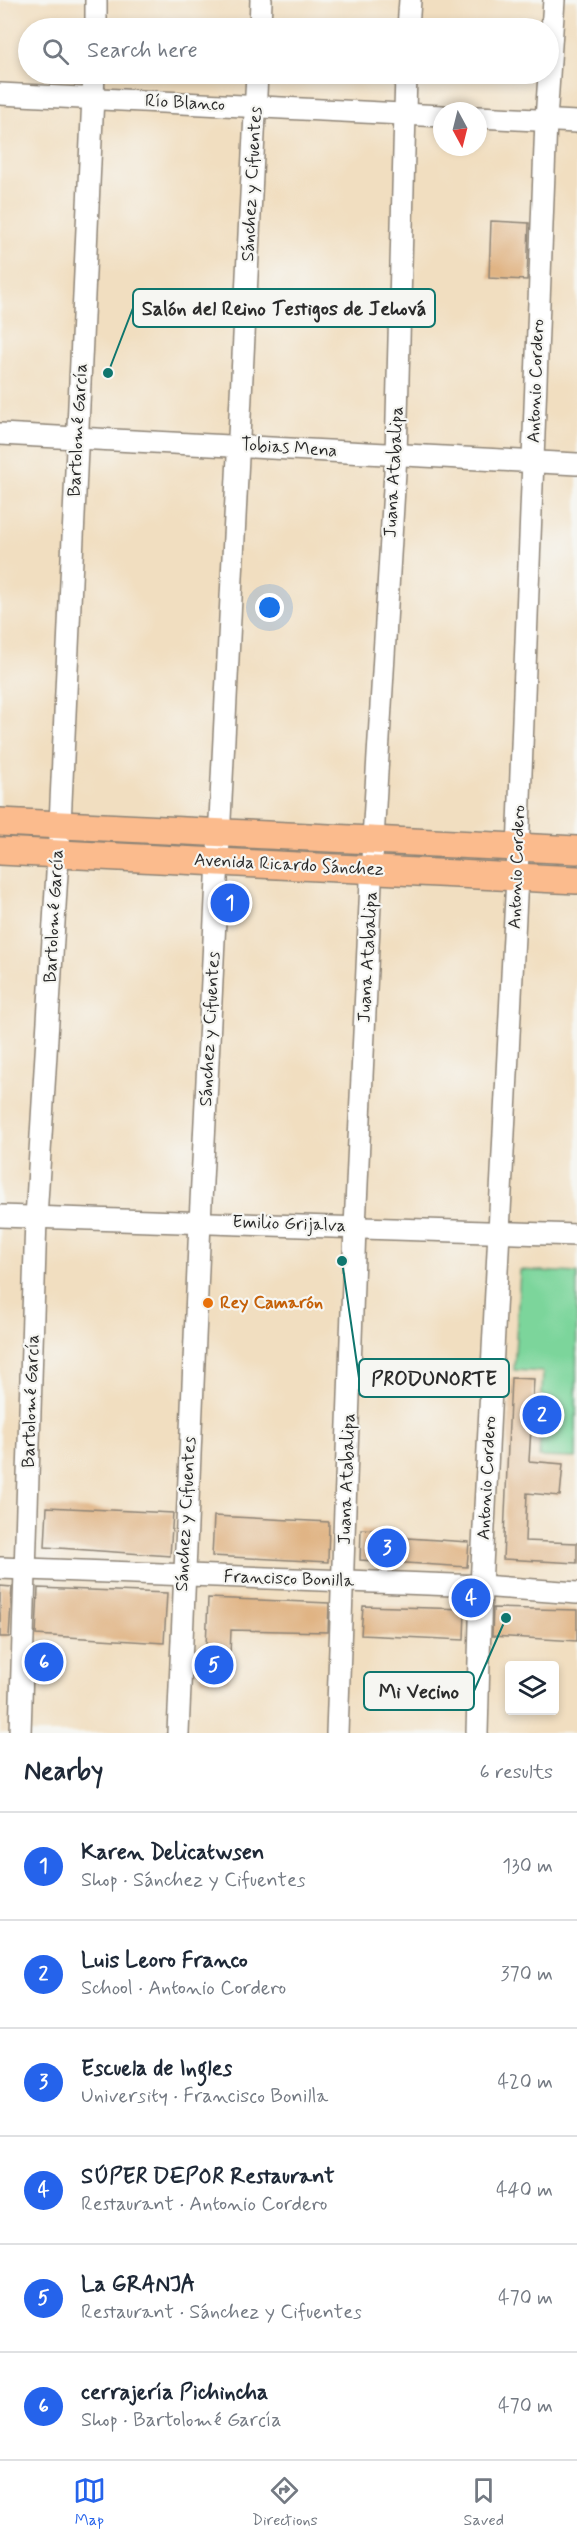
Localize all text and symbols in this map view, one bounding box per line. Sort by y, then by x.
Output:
search box [18,18,559,84]
icon: search [39,35,72,68]
text: Search here [87,37,198,65]
street label: Río Blanco [144,89,226,117]
north arrow [433,102,487,156]
street label: Sánchez y Cifuentes [236,106,268,262]
callout: Salón del Reino Testigos de Jehová [133,289,435,327]
text: Salón del Reino Testigos de Jehová [142,296,426,323]
street label: Antonio Cordero [522,318,550,444]
street label: Bartolomé García [63,363,93,497]
street label: Juana Atabalipa [379,406,409,538]
street label: Tobias Mena [240,433,338,463]
your location [255,593,284,622]
street label: Antonio Cordero [503,804,531,930]
street label: Avenida Ricardo Sánchez [193,848,385,882]
street label: Bartolomé García [39,849,69,983]
pin: 1 [210,880,250,926]
street label: Juana Atabalipa [353,891,383,1023]
street label: Sánchez y Cifuentes [194,951,226,1107]
street label: Emilio Grijalva [232,1210,346,1238]
place label: Rey Camarón [220,1291,323,1315]
marker: Rey Camarón [201,1296,215,1310]
street label: Bartolomé García [17,1334,45,1468]
callout: PRODUNORTE [359,1359,509,1397]
text: PRODUNORTE [371,1366,497,1393]
pin: 2 [522,1392,562,1438]
street label: Juana Atabalipa [333,1413,361,1545]
street label: Antonio Cordero [472,1415,502,1541]
street label: Sánchez y Cifuentes [170,1436,202,1592]
pin: 3 [368,1526,406,1570]
street label: Francisco Bonilla [223,1565,355,1593]
pin: 4 [452,1576,490,1620]
pin: 6 [24,1640,63,1684]
pin: 5 [194,1642,234,1688]
map controls [505,1661,559,1715]
button: layers [505,1661,559,1715]
callout: Mi Vecino [364,1672,474,1710]
text: Mi Vecino [379,1679,460,1706]
text: Nearby [24,1755,103,1789]
text: 6 results [480,1759,553,1786]
text: Karen Delicatwsen [81,1839,264,1867]
text: 1 [39,1853,48,1880]
text: 130 m [502,1853,553,1880]
text: Shop · Sánchez y Cifuentes [81,1867,306,1894]
text: Luis Leoro Franco [81,1947,248,1975]
text: 2 [39,1961,48,1988]
text: 370 m [501,1961,553,1988]
text: School · Antonio Cordero [81,1975,286,2002]
text: Escuela de Ingles [81,2055,232,2083]
text: 3 [39,2069,48,2096]
text: 420 m [497,2069,553,2096]
text: University · Francisco Bonilla [81,2083,328,2110]
text: SÚPER DEPOR Restaurant [81,2163,335,2191]
text: 4 [38,2177,49,2204]
text: 440 m [496,2177,553,2204]
text: Restaurant · Antonio Cordero [81,2191,327,2218]
text: La GRANJA [81,2271,195,2299]
text: 5 [38,2285,50,2312]
text: 470 m [498,2285,553,2312]
text: Restaurant · Sánchez y Cifuentes [81,2299,362,2326]
text: cerrajería Pichincha [81,2379,268,2407]
text: 6 [38,2393,49,2420]
text: 470 m [498,2393,553,2420]
text: Shop · Bartolomé García [81,2407,282,2434]
tab: Map [73,2474,106,2531]
tab: Directions [252,2474,318,2531]
tab: Saved [464,2474,504,2531]

